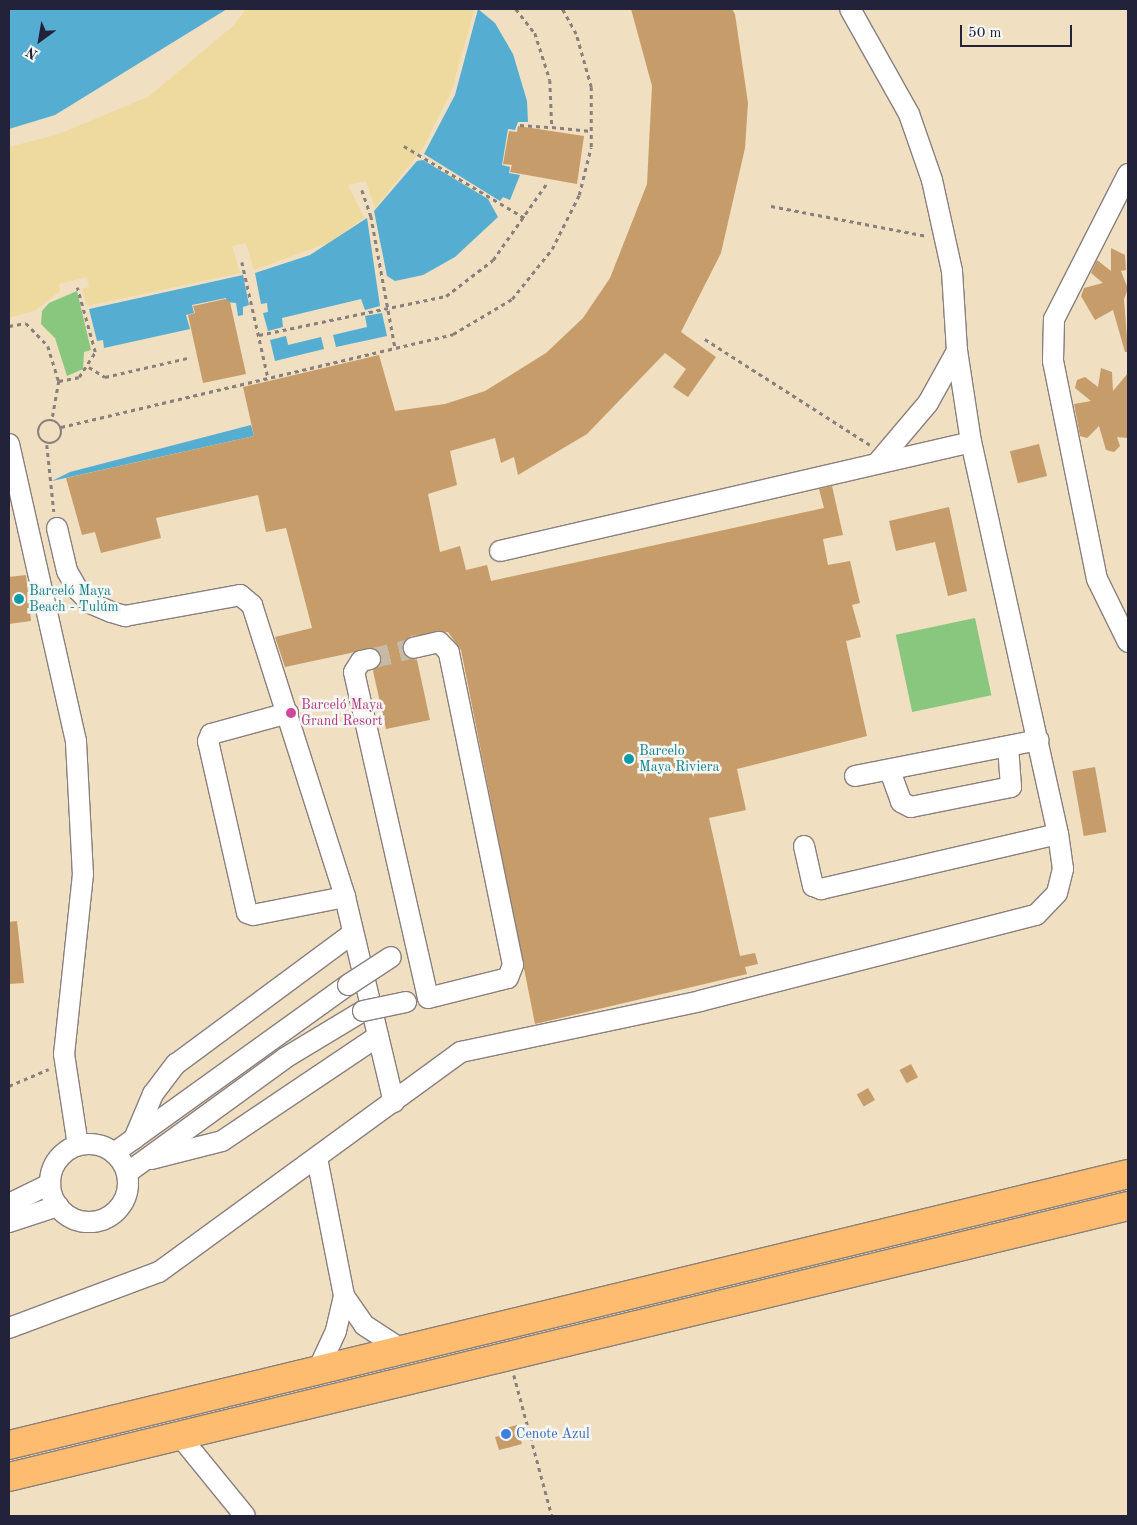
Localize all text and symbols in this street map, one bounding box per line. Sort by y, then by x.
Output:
north arrow [15,15,65,65]
scale bar [962,15,1074,47]
text: 50 m [968,26,1002,41]
text: N [24,44,40,61]
place label: Barceló Maya Beach - Tulúm [29,583,119,616]
marker: Barceló Maya Beach - Tulúm [13,593,25,605]
place label: Barceló Maya Grand Resort [301,697,383,730]
marker: Barceló Maya Grand Resort [285,707,297,719]
place label: Barcelo Maya Riviera [639,743,719,776]
marker: Barcelo Maya Riviera [623,753,635,765]
place label: Cenote Azul [516,1426,590,1442]
marker: Cenote Azul [500,1428,512,1440]

